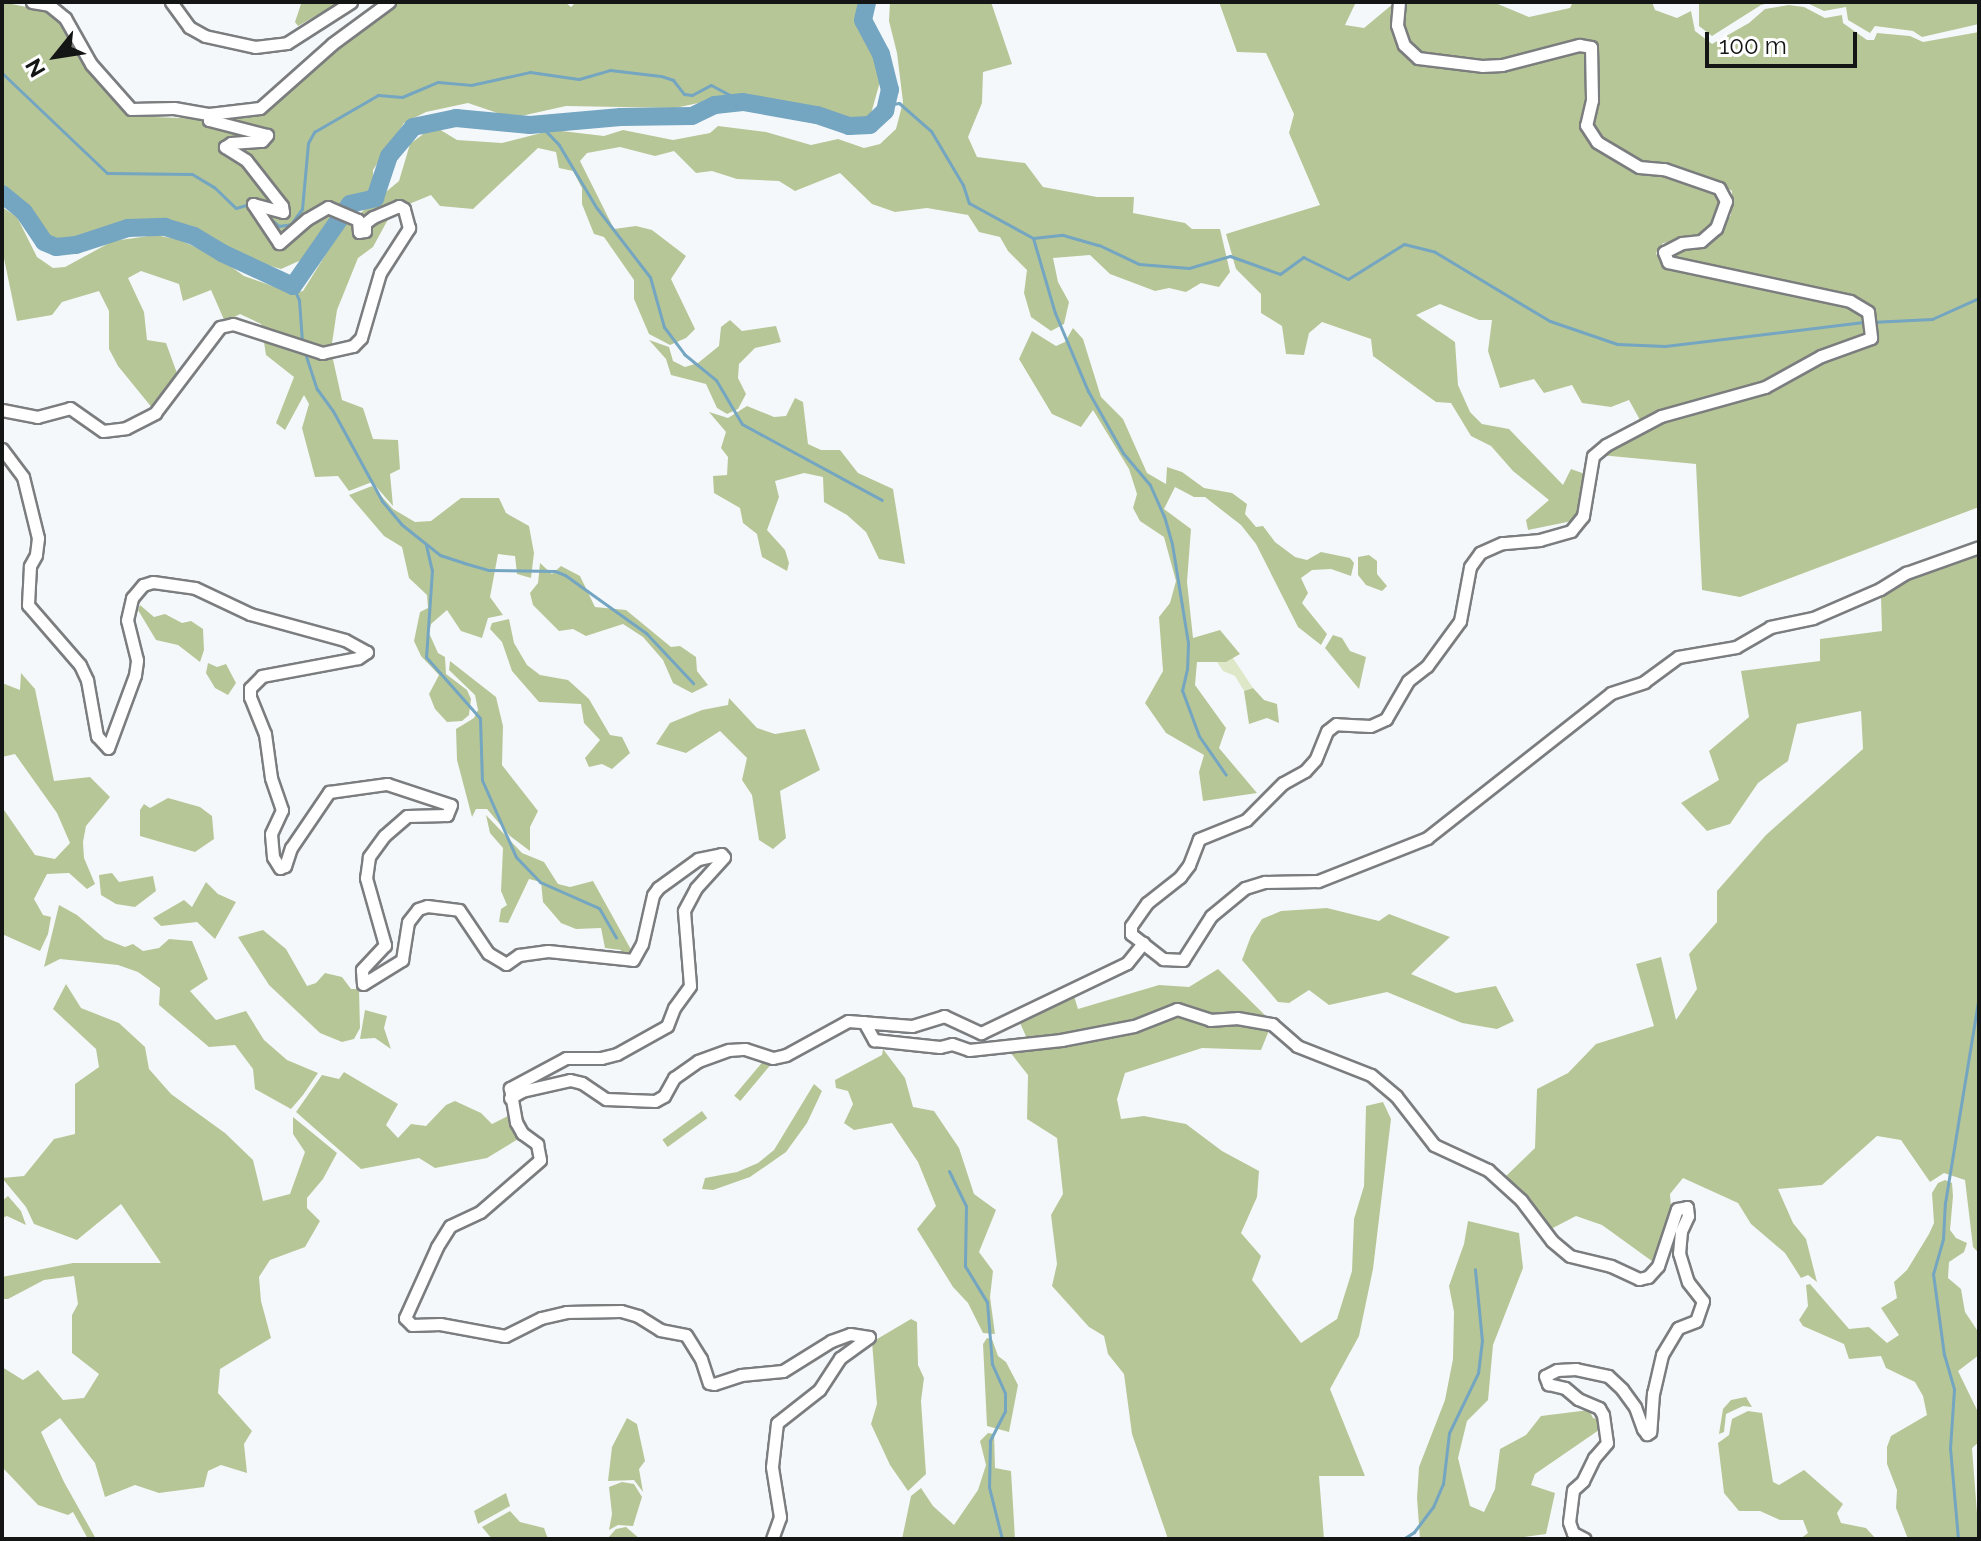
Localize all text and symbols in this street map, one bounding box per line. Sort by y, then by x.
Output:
north arrow [16,16,96,96]
scale bar [1709,16,1861,66]
text: 100 m [1719,31,1787,60]
text: N [20,54,51,82]

